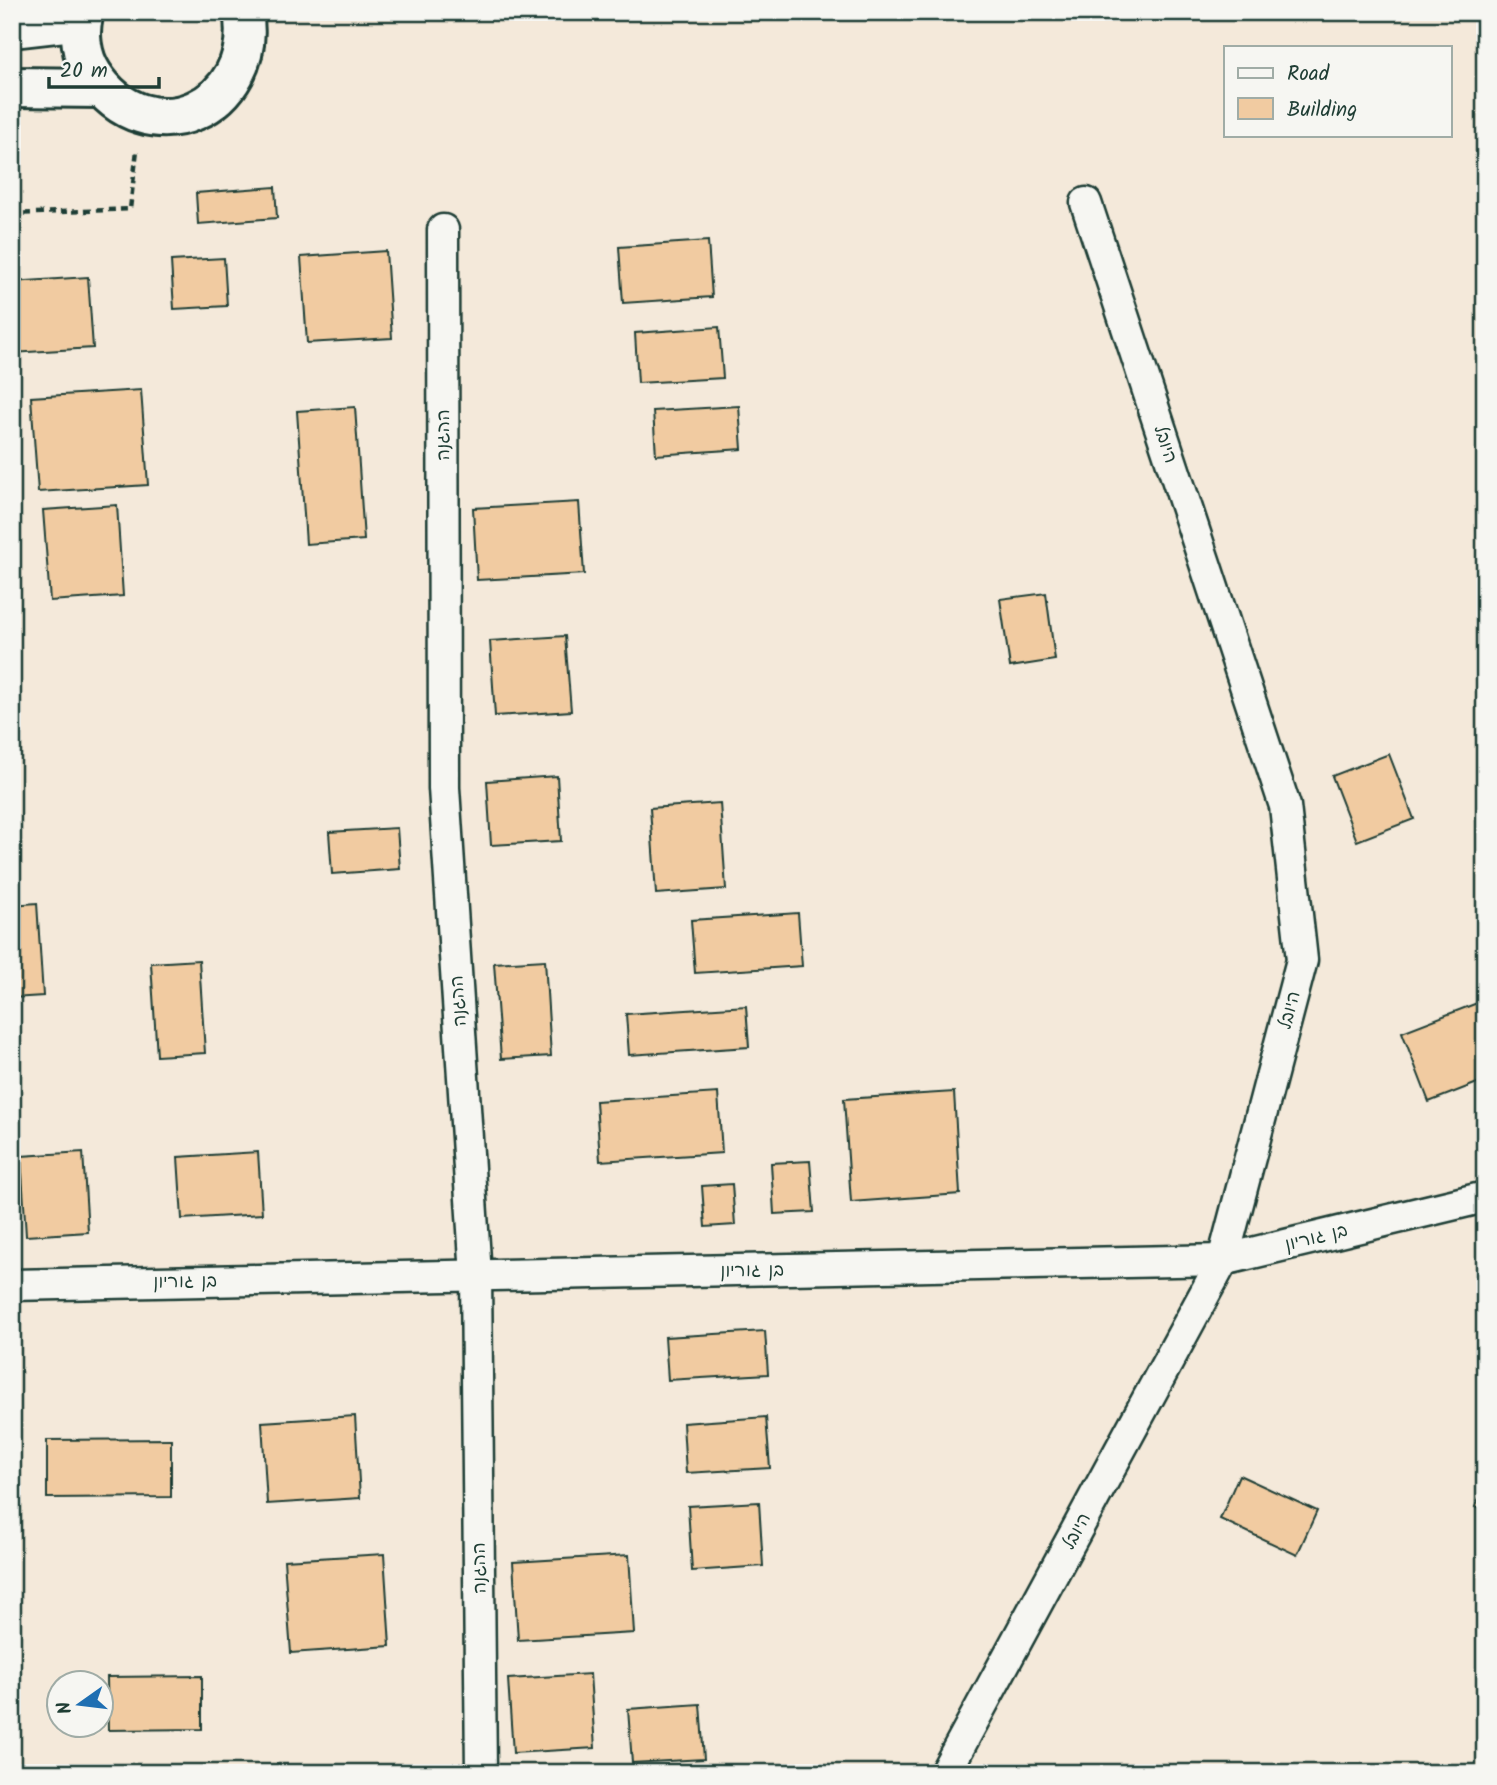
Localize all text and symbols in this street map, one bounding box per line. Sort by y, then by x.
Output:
scale bar [49,46,159,90]
legend [1224,46,1452,136]
text: 20 m [60,55,108,88]
text: Road [1287,58,1330,91]
text: Building [1287,94,1357,127]
street label: ההגנה [430,409,459,461]
street label: היובל [1145,422,1184,467]
street label: ההגנה [443,974,476,1028]
street label: היובל [1271,988,1309,1033]
street label: בן גוריון [1282,1217,1351,1260]
street label: בן גוריון [720,1256,784,1287]
street label: בן גוריון [153,1267,217,1298]
street label: היובל [1055,1508,1099,1556]
street label: ההגנה [466,1542,495,1594]
north arrow [46,1670,116,1740]
text: N [49,1698,81,1717]

